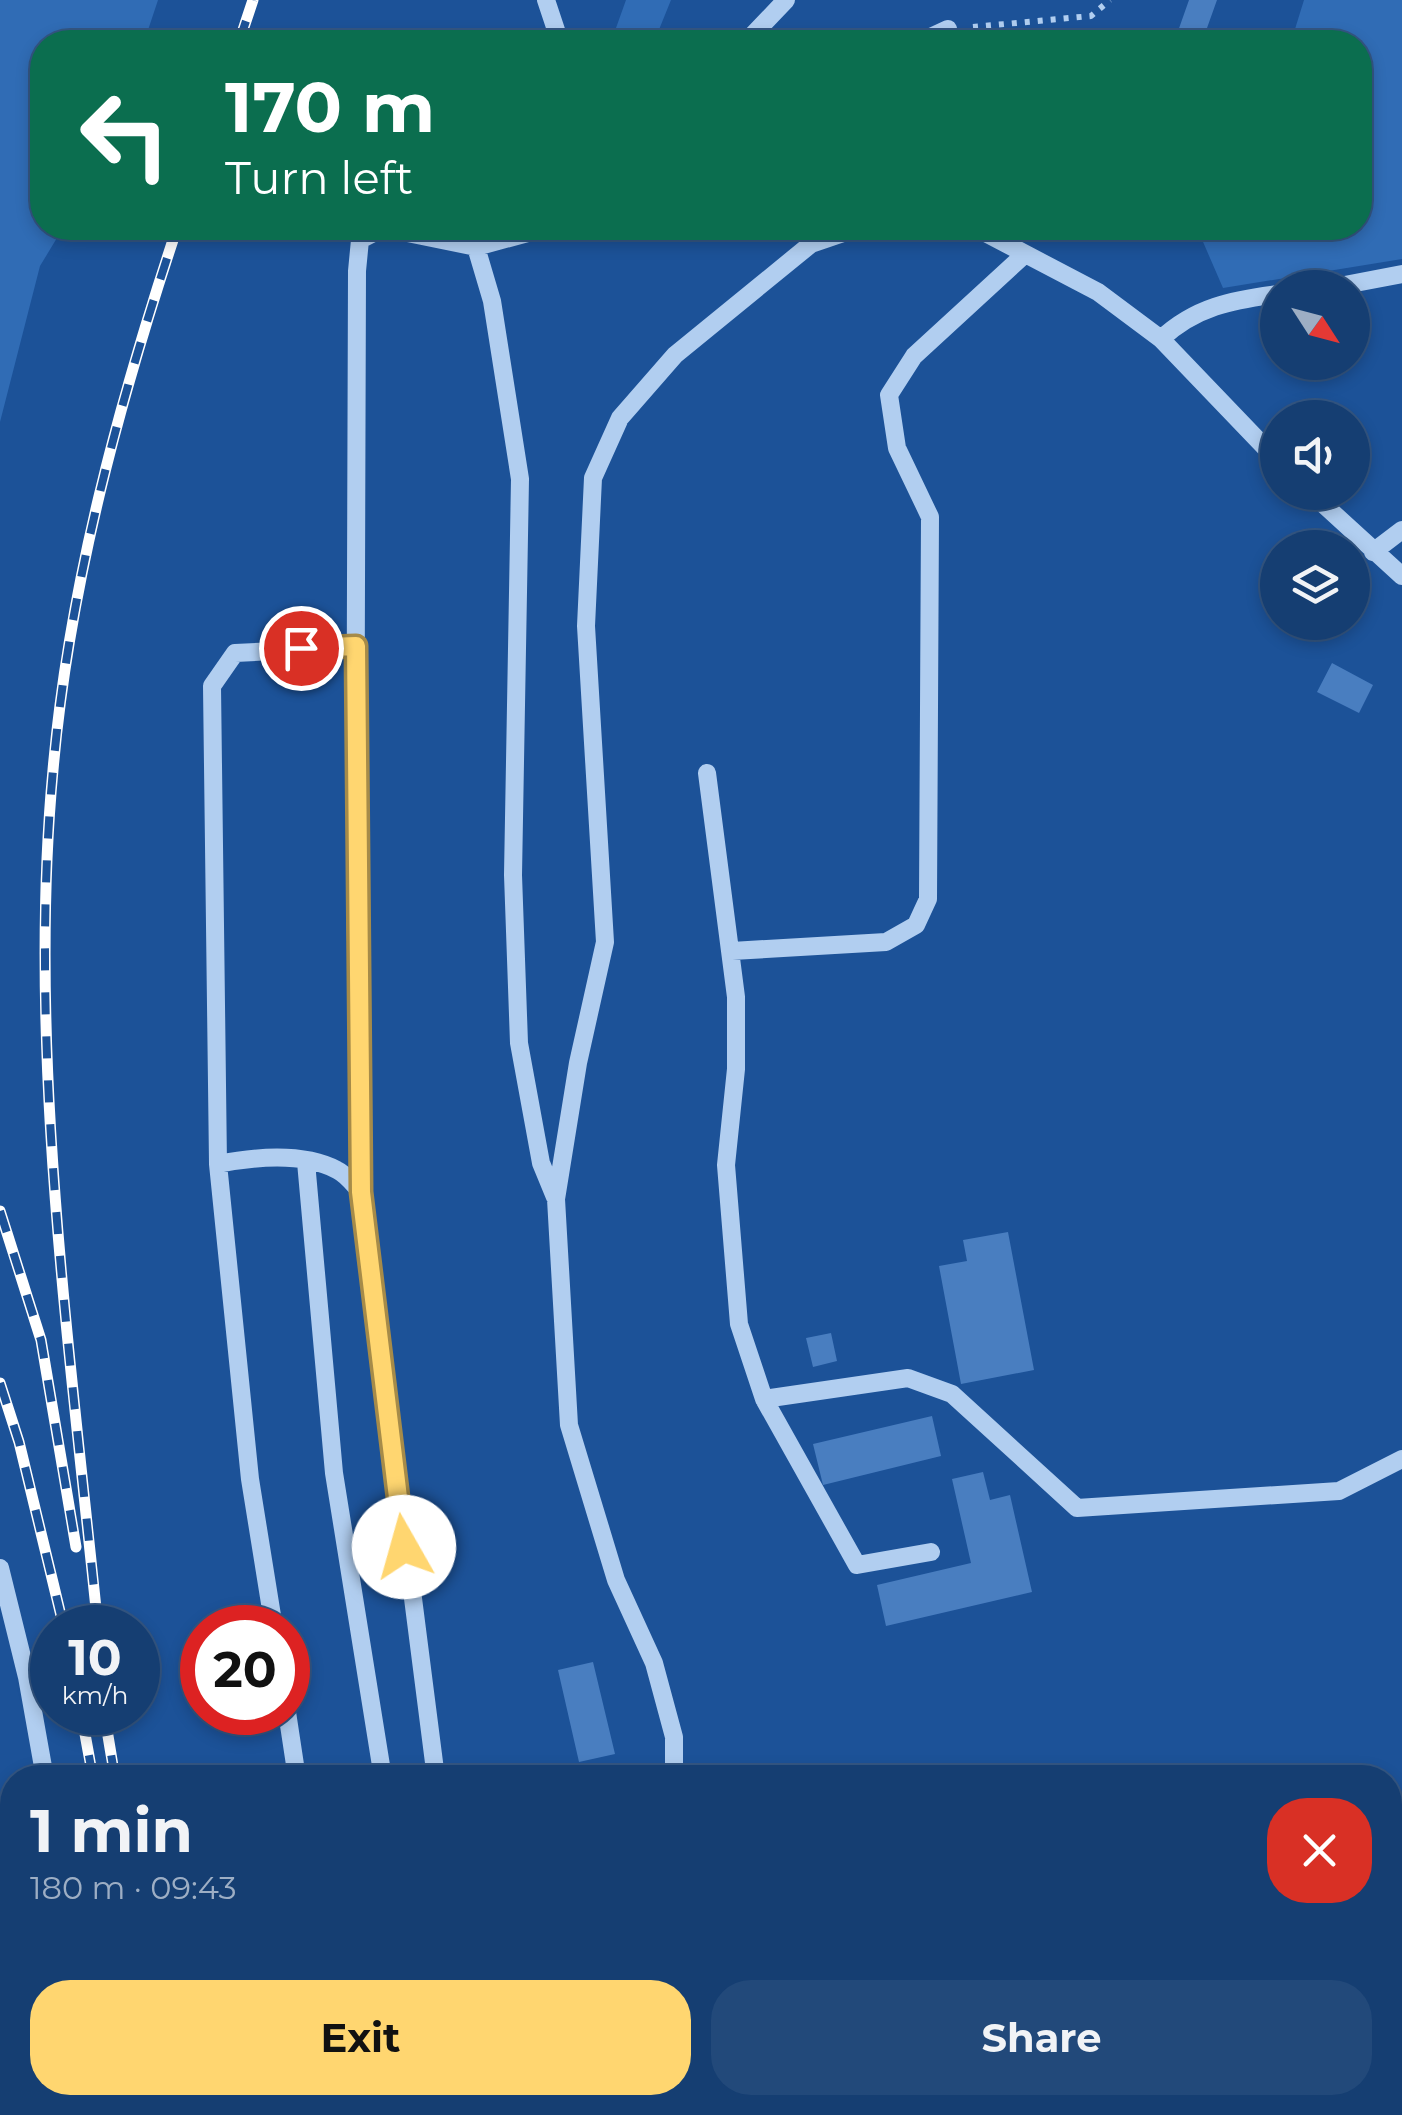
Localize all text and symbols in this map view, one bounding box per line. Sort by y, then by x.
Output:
text: 170 m [225,64,435,150]
icon: left [60,70,190,200]
text: Turn left [225,150,413,205]
north arrow [1260,270,1370,380]
map controls [1260,270,1370,640]
button: sound [1260,400,1370,510]
button: layers [1260,530,1370,640]
pin [259,606,344,691]
icon: arrive [274,621,329,676]
position arrow [352,1495,456,1599]
speed limit sign: 20 [180,1605,310,1735]
text: 10 [68,1627,122,1688]
text: km/h [62,1680,128,1710]
text: 1 min [30,1794,193,1867]
button: close [1267,1798,1372,1903]
text: 180 m · 09:43 [30,1868,237,1907]
button: Exit [30,1980,691,2095]
button: Share [711,1980,1372,2095]

